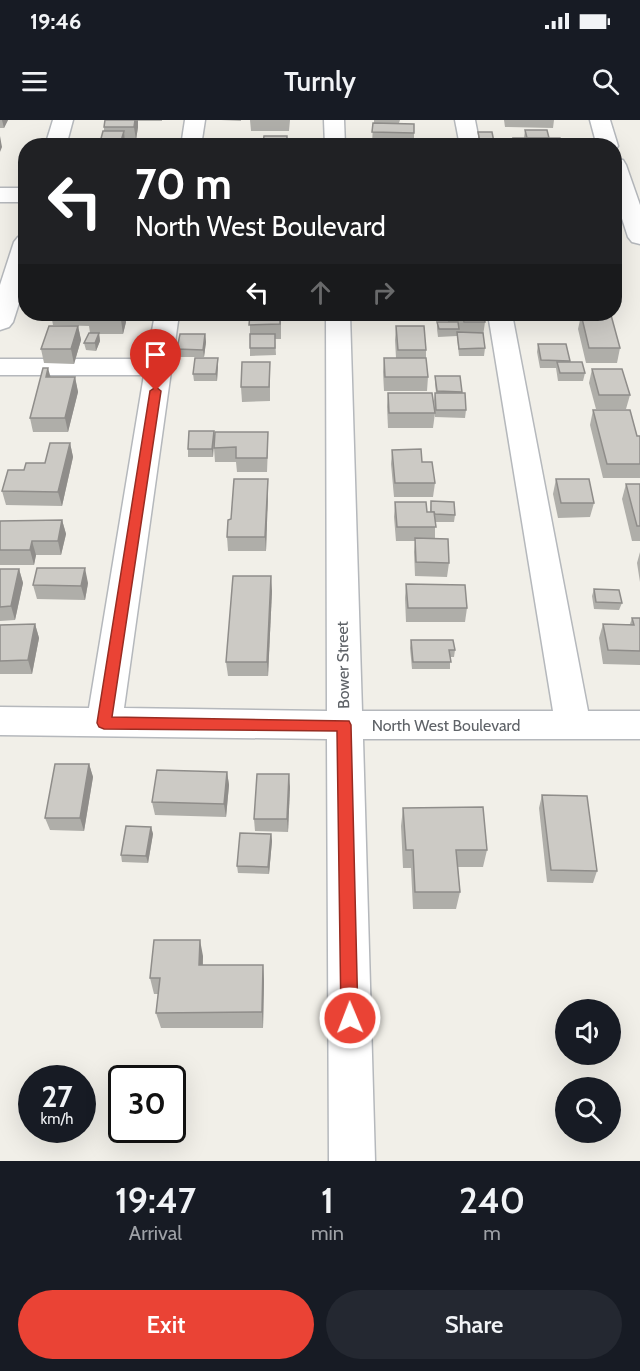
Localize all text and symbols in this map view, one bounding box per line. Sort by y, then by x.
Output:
text: 19:46 [30,8,81,35]
icon: menu [18,65,51,98]
text: Turnly [284,65,356,98]
icon: search [589,65,622,98]
text: 70 m [135,158,232,210]
icon: left [36,162,114,240]
text: North West Boulevard [135,210,386,243]
icon: left [241,276,274,309]
icon: ahead [304,276,337,309]
icon: right [367,276,400,309]
pin [130,329,181,391]
icon: arrive [139,338,172,371]
street label: Bower Street [333,620,353,709]
street label: North West Boulevard [372,716,520,735]
position arrow [318,986,382,1050]
map controls [555,999,621,1143]
button: sound [555,999,621,1065]
speed limit sign: 30 [108,1065,186,1143]
button: search [555,1077,621,1143]
text: 27 [41,1078,73,1115]
text: km/h [41,1110,73,1128]
text: 19:47 [115,1178,196,1222]
text: 1 [321,1178,334,1222]
text: 240 [459,1178,525,1222]
text: Arrival [129,1221,182,1245]
text: min [311,1221,344,1245]
text: m [483,1221,501,1245]
button: Exit [18,1290,314,1359]
button: Share [326,1290,622,1359]

